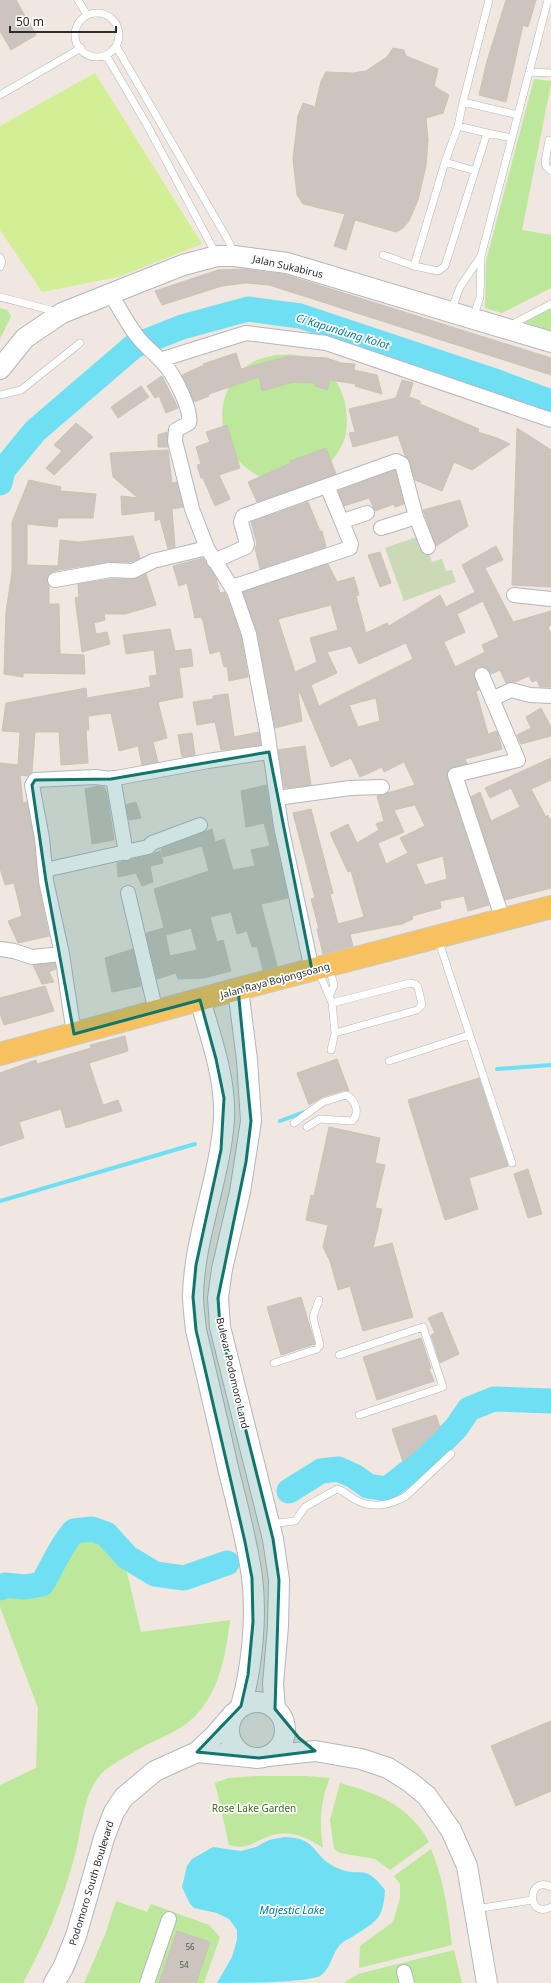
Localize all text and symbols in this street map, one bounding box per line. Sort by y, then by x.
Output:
scale bar [10,8,116,34]
text: 50 m [16,13,44,30]
street label: Jalan Sukabirus [250,251,325,281]
water label: Ci Kapundung Kolot [294,310,392,352]
street label: Jalan Raya Bojongsoang [218,959,331,1002]
street label: Bulevar Podomoro Land [213,1316,253,1430]
park label: Rose Lake Garden [212,1801,296,1815]
street label: Podomoro South Boulevard [65,1819,117,1947]
water label: Majestic Lake [259,1902,325,1917]
house number: 56 [185,1941,195,1952]
house number: 54 [179,1959,189,1970]

